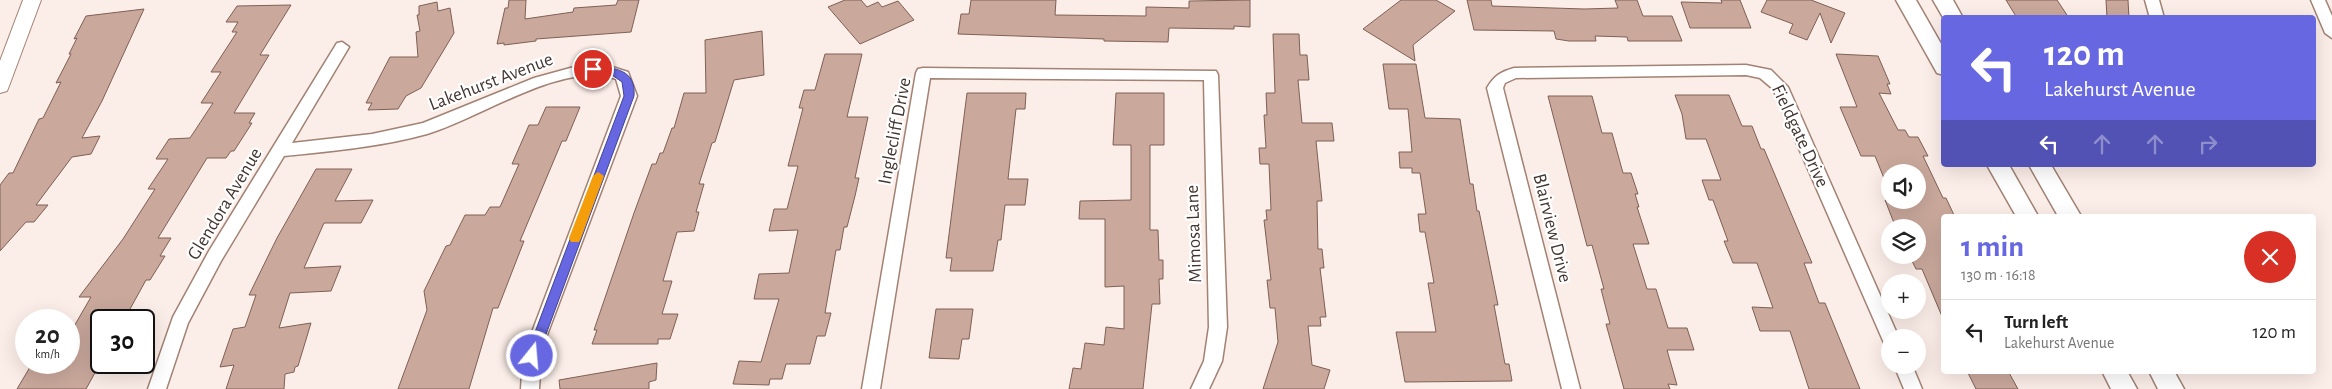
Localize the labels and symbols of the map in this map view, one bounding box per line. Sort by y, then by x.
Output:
pin [572,48,614,90]
street label: Lakehurst Avenue [426,50,556,114]
street label: Inglecliff Drive [875,76,915,186]
street label: Fieldgate Drive [1768,82,1832,190]
street label: Glendora Avenue [184,145,266,263]
street label: Blairview Drive [1529,172,1575,284]
street label: Mimosa Lane [1183,185,1205,283]
speed limit sign: 30 [90,309,155,374]
position arrow [505,329,557,381]

